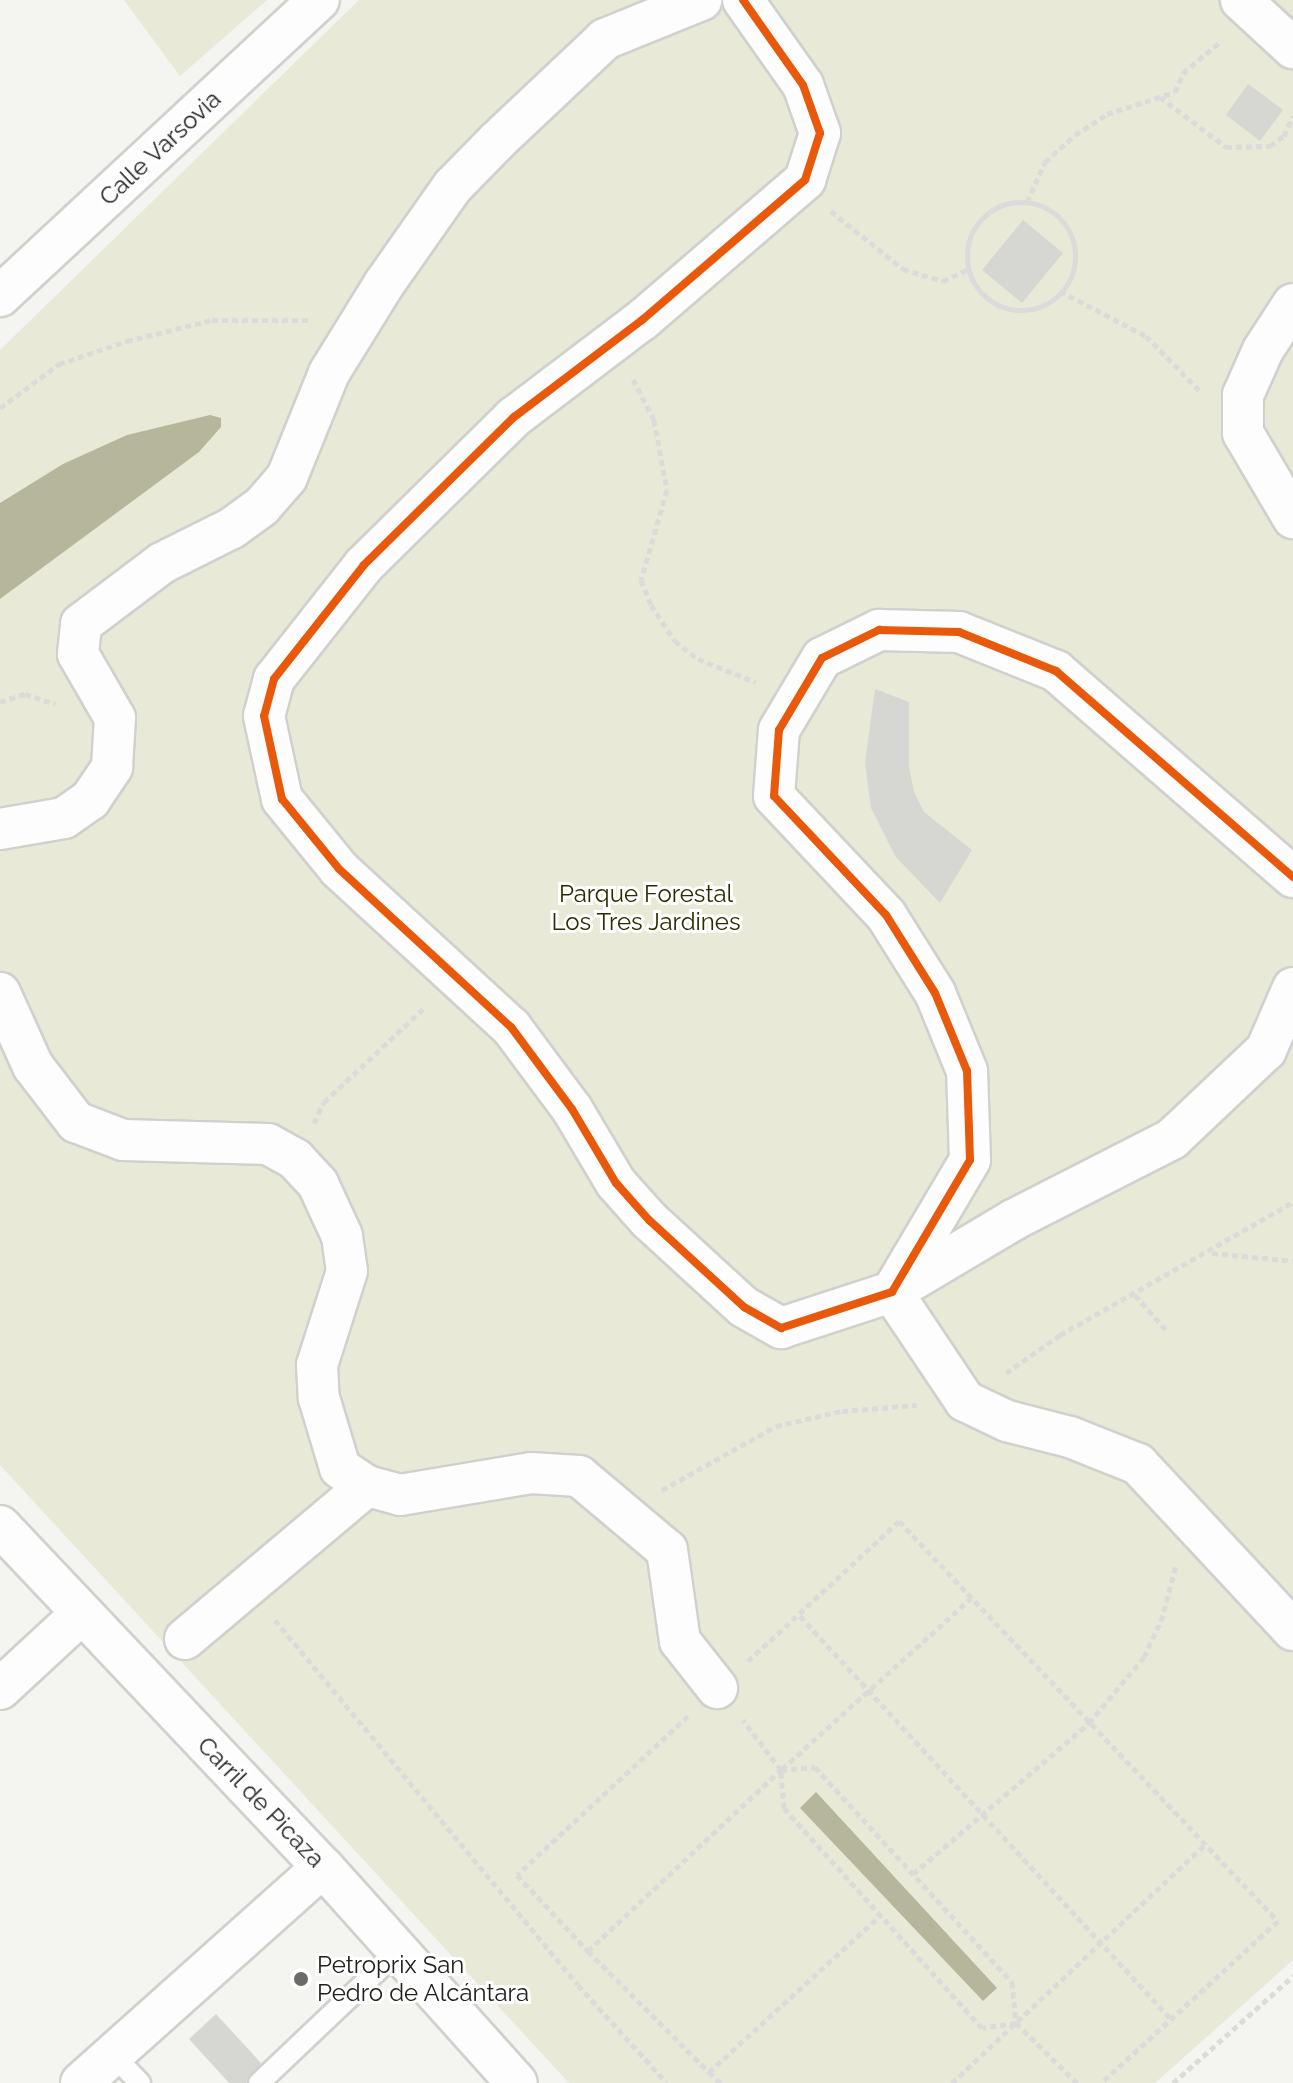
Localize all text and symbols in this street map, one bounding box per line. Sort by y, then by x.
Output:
street label: Calle Varsovia [93,84,227,212]
park label: Parque Forestal Los Tres Jardines [551,880,741,936]
street label: Carril de Picaza [191,1731,331,1873]
place label: Petroprix San Pedro de Alcántara [317,1951,530,2007]
marker: Petroprix San Pedro de Alcántara [292,1970,310,1988]

